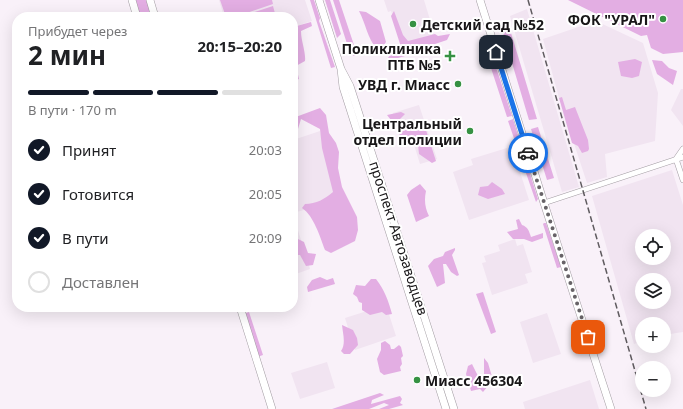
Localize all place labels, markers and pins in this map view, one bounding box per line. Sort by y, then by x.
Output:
place label: ФОК "УРАЛ" [567,10,655,29]
marker: ФОК "УРАЛ" [658,14,668,24]
place label: Детский сад №52 [421,15,544,34]
marker: Детский сад №52 [408,19,418,29]
pin [479,35,513,69]
place label: Поликлиника ПТБ №5 [341,39,441,74]
marker: Поликлиника ПТБ №5 [444,50,456,62]
place label: УВД г. Миасс [358,75,450,94]
marker: УВД г. Миасс [453,79,463,89]
place label: Центральный отдел полиции [354,114,462,149]
marker: Центральный отдел полиции [465,126,475,136]
pin [571,320,605,354]
place label: Миасс 456304 [425,371,522,390]
marker: Миасс 456304 [412,375,422,385]

